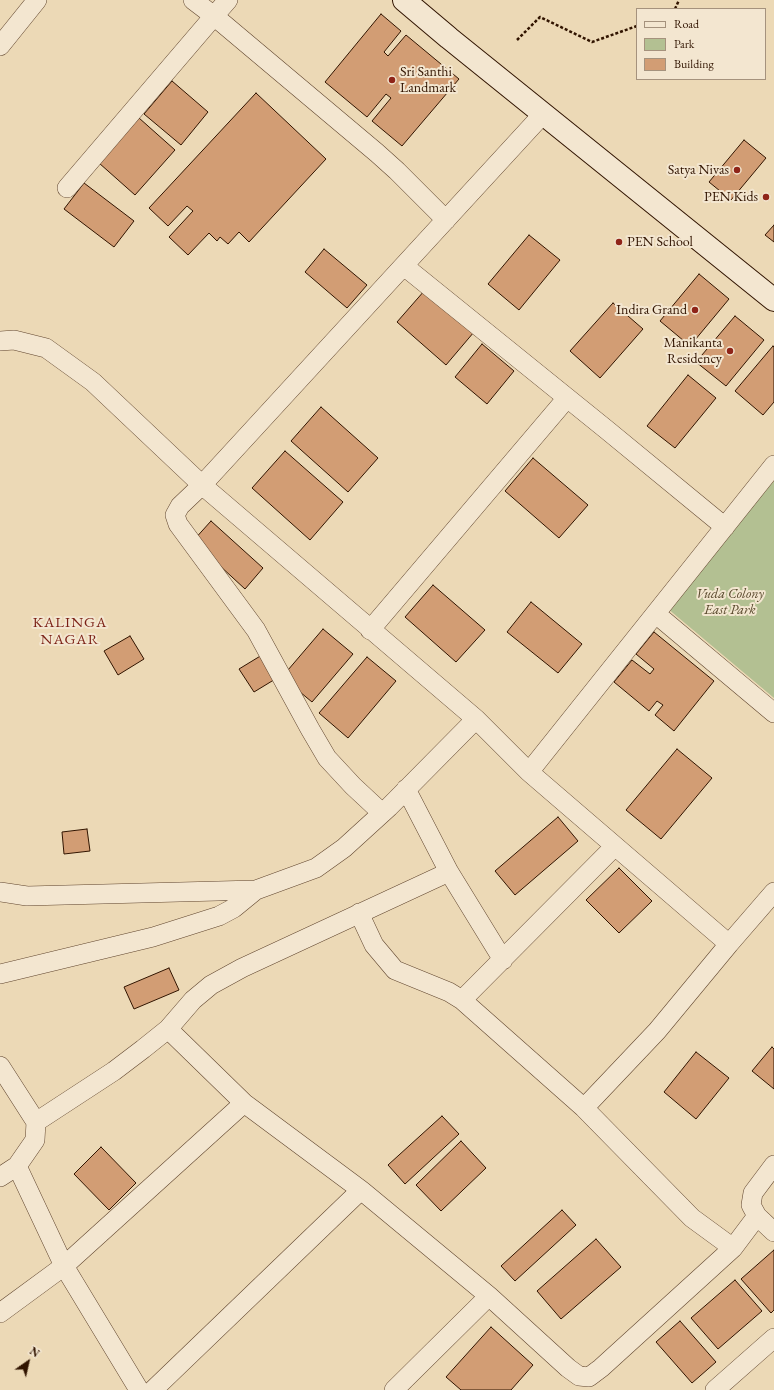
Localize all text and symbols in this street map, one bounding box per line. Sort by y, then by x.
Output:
legend [636,8,766,80]
text: Road [674,16,699,32]
text: Park [674,36,694,52]
text: Building [674,56,714,72]
place label: Sri Santhi Landmark [400,64,456,96]
marker: Sri Santhi Landmark [387,75,397,85]
place label: Satya Nivas [668,162,729,178]
marker: Satya Nivas [732,165,742,175]
place label: PEN Kids [704,189,758,205]
marker: PEN Kids [761,192,771,202]
place label: PEN School [627,234,693,250]
marker: PEN School [614,237,624,247]
place label: Indira Grand [616,302,687,318]
marker: Indira Grand [690,305,700,315]
place label: Manikanta Residency [664,335,722,368]
marker: Manikanta Residency [725,346,735,356]
park label: Vuda Colony East Park [696,586,764,618]
district label: KALINGA NAGAR [33,614,107,649]
north arrow [8,1342,48,1382]
text: N [27,1344,42,1360]

